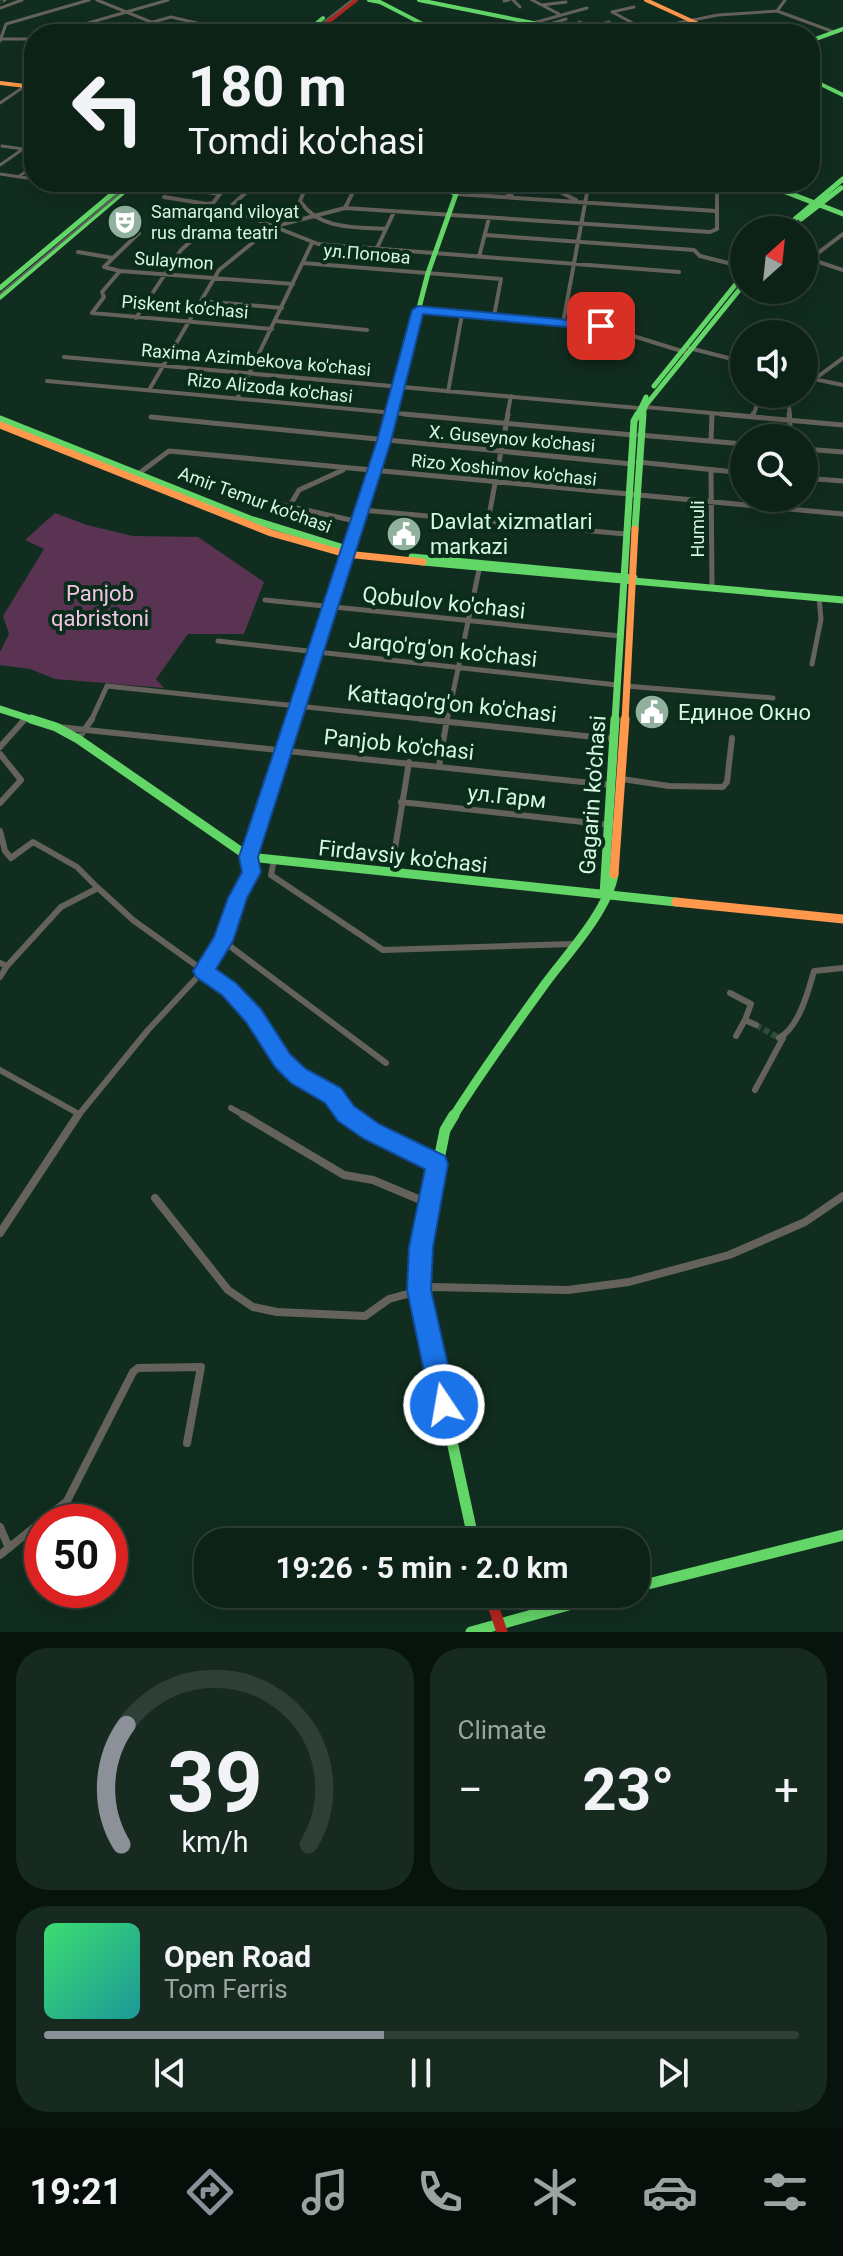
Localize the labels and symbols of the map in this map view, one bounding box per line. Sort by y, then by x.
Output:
place label: Samarqand viloyat rus drama teatri [151,201,299,243]
theatre icon: Samarqand viloyat rus drama teatri [106,203,144,241]
north arrow [730,216,818,304]
street label: ул.Попова [323,239,411,268]
street label: Sulaymon [134,247,214,274]
street label: Piskent ko'chasi [121,290,249,323]
pin [567,292,635,360]
street label: Raxima Azimbekova ko'chasi [140,339,372,380]
street label: Rizo Alizoda ko'chasi [186,368,354,407]
street label: X. Guseynov ko'chasi [428,421,596,456]
street label: Rizo Xoshimov ko'chasi [410,449,598,490]
street label: Amir Temur ko'chasi [176,462,335,537]
street label: Humuli [687,500,708,558]
place label: Davlat xizmatlari markazi [430,509,593,559]
public building icon: Davlat xizmatlari markazi [385,515,423,553]
park label: Panjob qabristoni [51,581,149,631]
street label: Qobulov ko'chasi [361,582,527,623]
street label: Jarqo'rg'on ko'chasi [347,627,538,672]
street label: Kattaqo'rg'on ko'chasi [346,680,558,727]
public building icon: Единое Окно [633,693,671,731]
place label: Единое Окно [678,700,811,725]
street label: Gagarin ko'chasi [574,715,611,875]
street label: Panjob ko'chasi [322,724,475,765]
street label: ул.Гарм [466,780,548,813]
street label: Firdavsiy ko'chasi [317,835,489,878]
position arrow [402,1363,486,1447]
speed limit sign: 50 [24,1504,128,1608]

